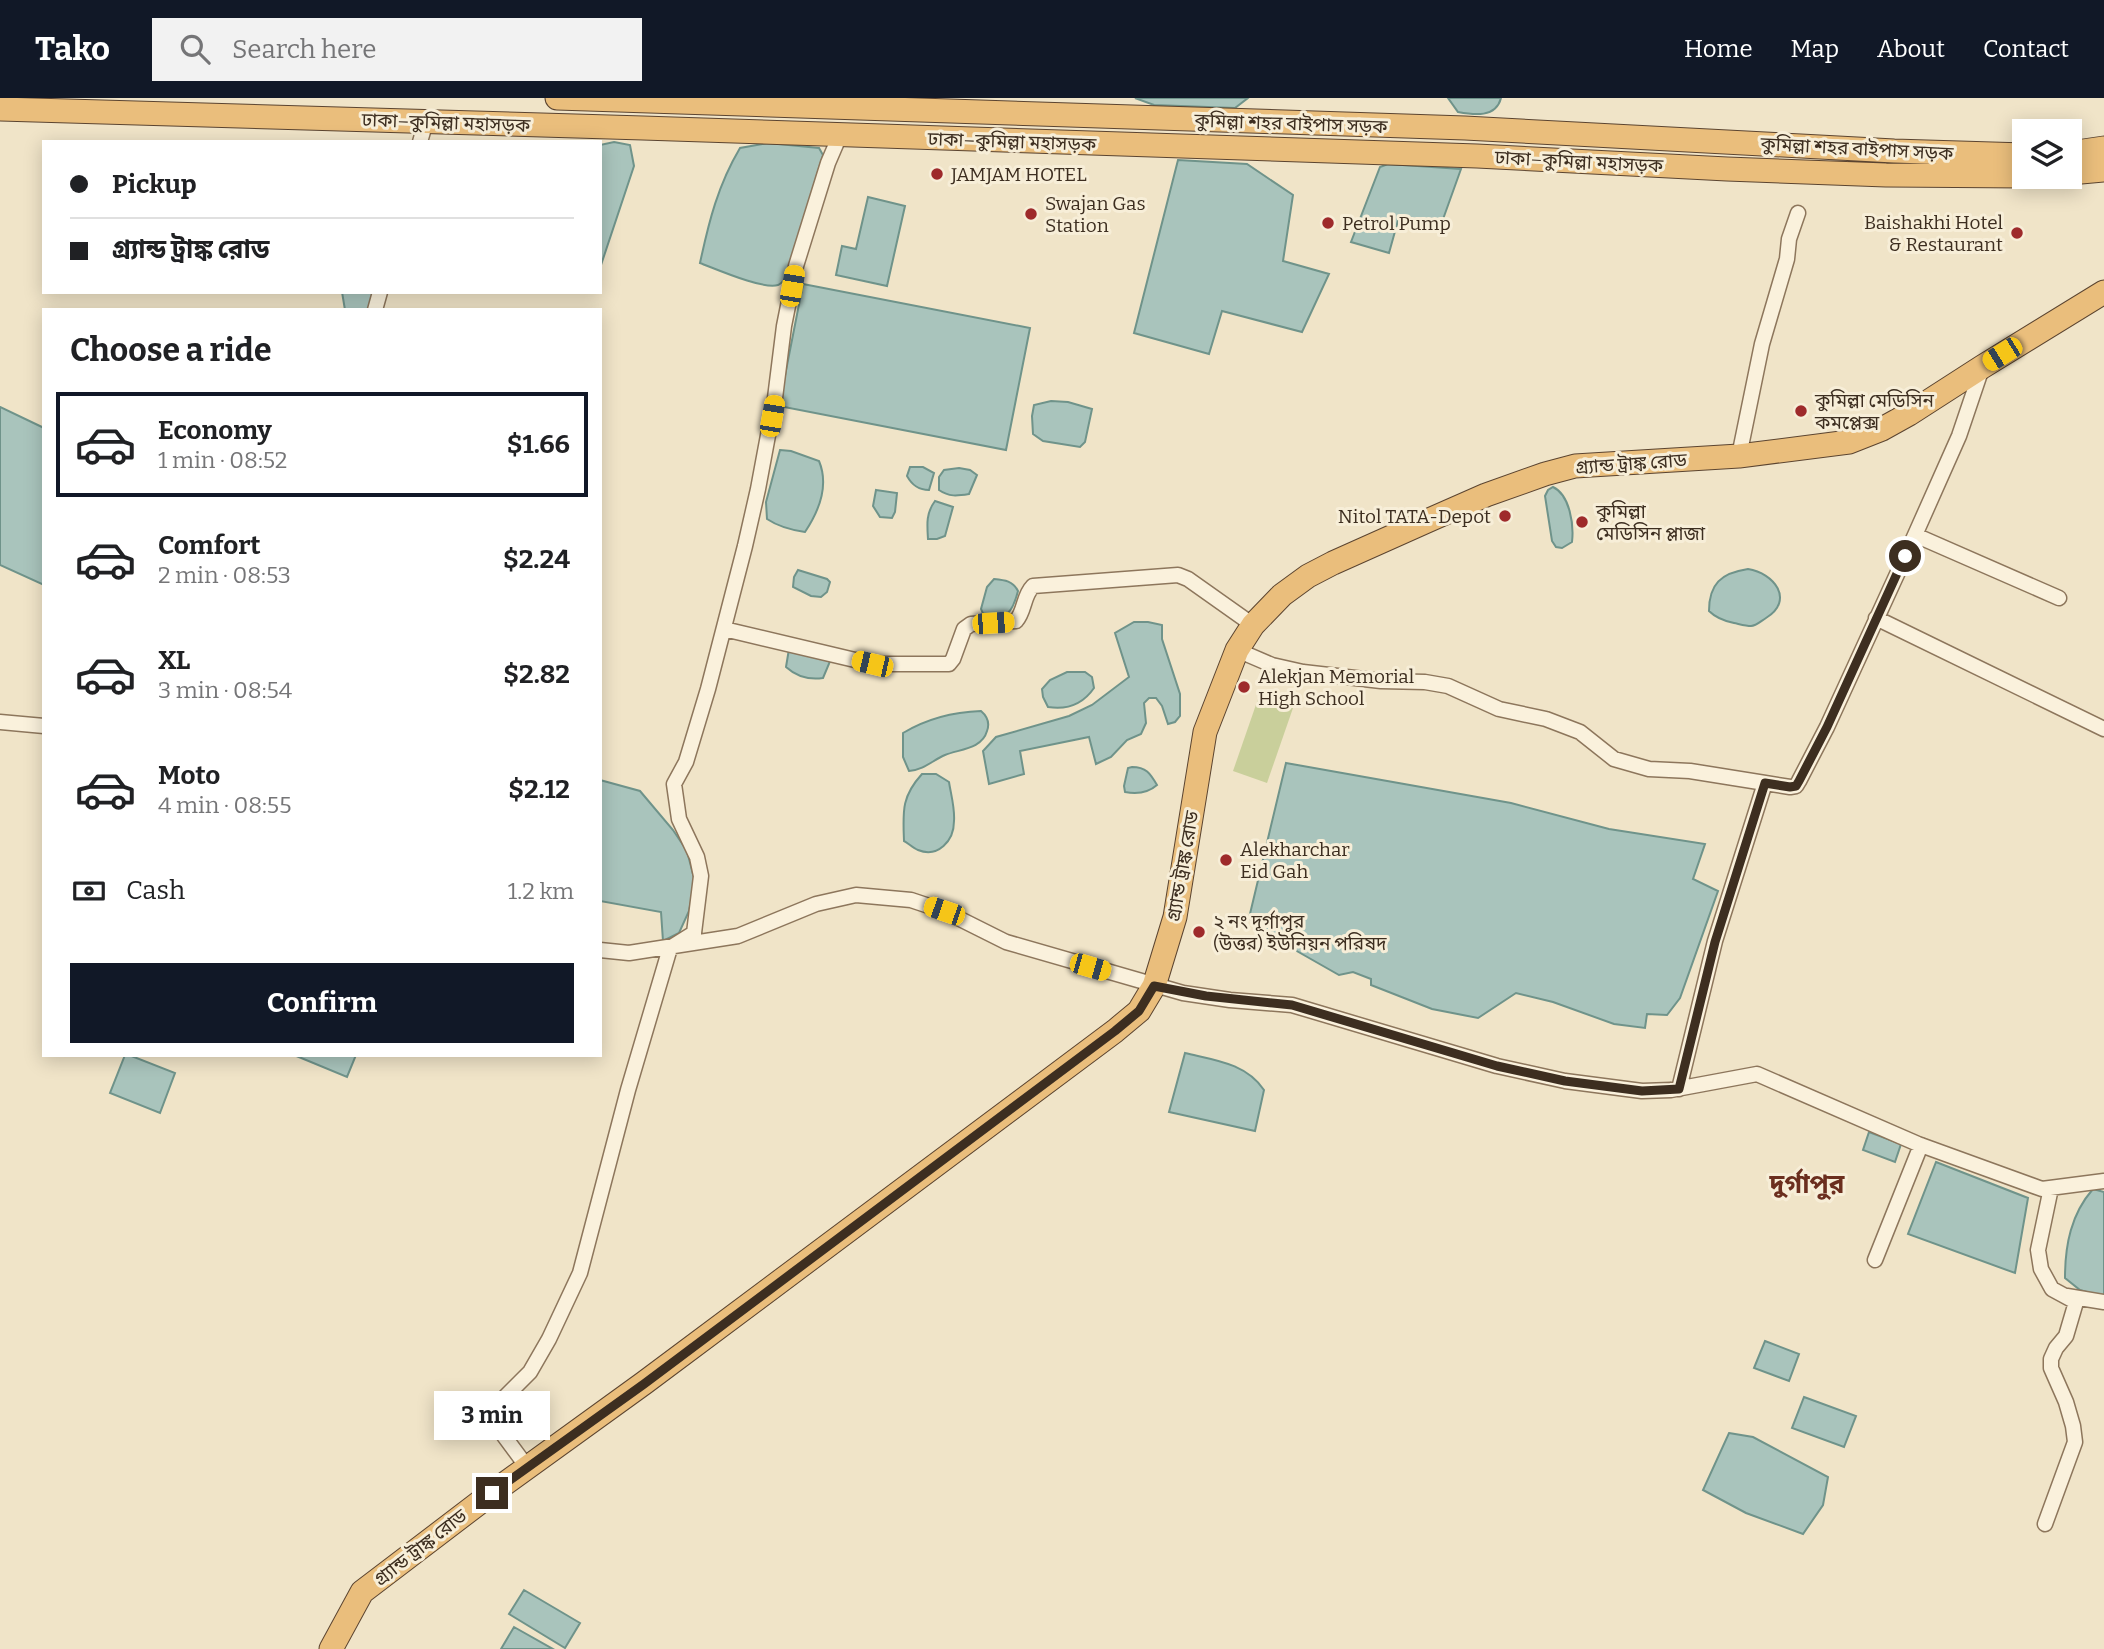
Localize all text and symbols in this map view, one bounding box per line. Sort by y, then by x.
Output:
search box [152,18,642,81]
text: Tako [35,29,110,69]
icon: search [176,30,214,68]
text: Search here [232,34,376,65]
text: Home [1684,35,1753,63]
text: Map [1791,35,1839,63]
text: About [1877,35,1945,63]
text: Contact [1983,35,2069,63]
street label: ঢাকা–কুমিল্লা মহাসড়ক [360,108,531,137]
street label: কুমিল্লা শহর বাইপাস সড়ক [1193,109,1389,138]
map controls [2012,119,2082,189]
button: layers [2012,119,2082,189]
street label: ঢাকা–কুমিল্লা মহাসড়ক [926,127,1097,156]
street label: কুমিল্লা শহর বাইপাস সড়ক [1759,132,1955,165]
street label: ঢাকা–কুমিল্লা মহাসড়ক [1493,146,1664,177]
place label: JAMJAM HOTEL [950,163,1087,186]
marker: JAMJAM HOTEL [929,166,945,182]
text: Pickup [112,169,197,200]
place label: Swajan Gas Station [1045,192,1146,237]
marker: Swajan Gas Station [1023,206,1039,222]
place label: Baishakhi Hotel & Restaurant [1864,211,2003,256]
place label: Petrol Pump [1342,212,1451,235]
marker: Petrol Pump [1320,215,1336,231]
marker: Baishakhi Hotel & Restaurant [2009,225,2025,241]
text: গ্র্যান্ড ট্রাঙ্ক রোড [112,234,270,265]
car [779,263,806,309]
text: Choose a ride [70,331,271,369]
car [1979,334,2026,374]
place label: কুমিল্লা মেডিসিন কমপ্লেক্স [1814,389,1934,434]
car [759,393,786,439]
marker: কুমিল্লা মেডিসিন কমপ্লেক্স [1793,403,1809,419]
icon: car [74,413,137,476]
text: Economy [158,415,272,446]
text: $1.66 [507,429,570,460]
text: 1 min · 08:52 [158,446,287,474]
street label: গ্র্যান্ড ট্রাঙ্ক রোড [1575,448,1688,479]
place label: কুমিল্লা মেডিসিন প্লাজা [1595,500,1706,545]
place label: Nitol TATA-Depot [1338,505,1491,528]
marker: Nitol TATA-Depot [1497,508,1513,524]
marker: কুমিল্লা মেডিসিন প্লাজা [1574,514,1590,530]
icon: car [74,528,137,591]
text: Comfort [158,530,261,561]
route start [1889,540,1921,572]
text: $2.24 [503,544,570,575]
text: 2 min · 08:53 [158,561,291,589]
car [972,611,1015,635]
icon: car [74,643,137,706]
text: XL [158,645,190,676]
car [850,649,895,679]
text: $2.82 [503,659,570,690]
place label: Alekjan Memorial High School [1258,665,1414,710]
text: 3 min · 08:54 [158,676,292,704]
marker: Alekjan Memorial High School [1236,679,1252,695]
icon: car [74,758,137,821]
text: Moto [158,760,220,791]
text: $2.12 [508,774,570,805]
text: 4 min · 08:55 [158,791,291,819]
street label: গ্র্যান্ড ট্রাঙ্ক রোড [1161,809,1204,923]
place label: Alekharchar Eid Gah [1240,838,1350,883]
marker: Alekharchar Eid Gah [1218,852,1234,868]
icon: cash [70,872,108,910]
text: Cash [126,875,185,906]
text: 1.2 km [508,877,574,905]
car [921,894,968,928]
place label: ২ নং দূর্গাপুর (উত্তর) ইউনিয়ন পরিষদ [1213,910,1387,955]
marker: ২ নং দূর্গাপুর (উত্তর) ইউনিয়ন পরিষদ [1191,924,1207,940]
car [1067,951,1114,983]
button: Confirm [70,963,574,1043]
district label: দুর্গাপুর [1769,1168,1845,1201]
callout: 3 min [434,1392,550,1440]
text: 3 min [461,1401,523,1429]
route end [476,1477,508,1509]
street label: গ্র্যান্ড ট্রাঙ্ক রোড [369,1504,472,1591]

